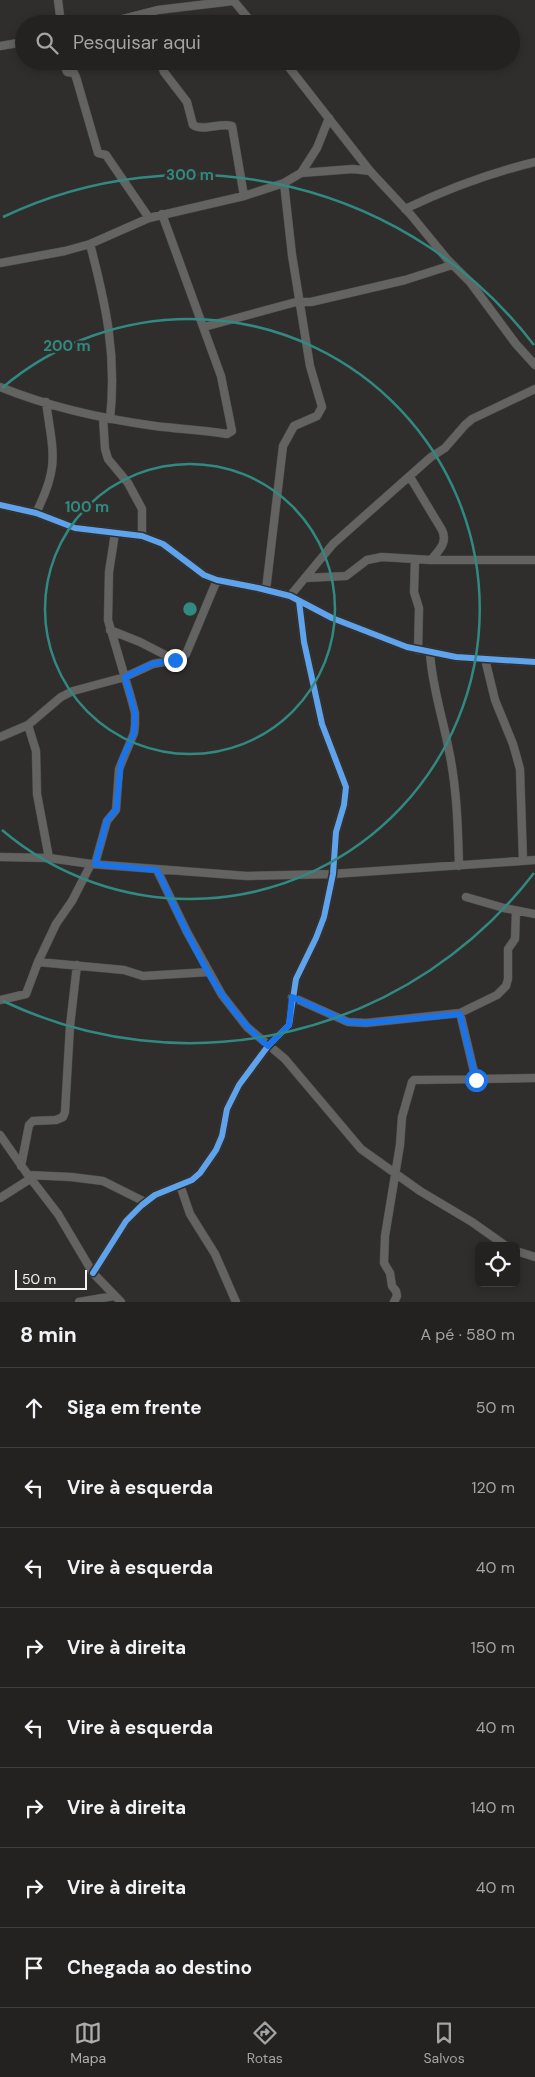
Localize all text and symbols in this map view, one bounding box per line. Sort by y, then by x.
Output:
search box [15,15,520,70]
icon: search [33,29,61,57]
text: Pesquisar aqui [73,30,201,55]
text: 300 m [166,165,214,185]
text: 200 m [43,336,91,356]
text: 100 m [65,497,109,517]
centre of rings [181,600,199,618]
route end [164,649,187,672]
route start [465,1069,488,1092]
map controls [475,1242,520,1287]
button: locate [475,1242,520,1287]
scale bar [15,1267,88,1290]
text: 50 m [22,1270,56,1288]
text: 8 min [20,1321,77,1349]
text: A pé · 580 m [420,1324,515,1345]
icon: ahead [20,1394,48,1422]
text: Siga em frente [67,1395,202,1420]
text: 50 m [476,1397,515,1418]
icon: left [20,1474,48,1502]
text: Vire à esquerda [67,1475,213,1500]
text: 120 m [471,1477,515,1498]
icon: left [20,1554,48,1582]
text: Vire à esquerda [67,1555,213,1580]
text: 40 m [476,1557,515,1578]
icon: right [20,1634,48,1662]
text: Vire à direita [67,1635,186,1660]
text: 150 m [471,1637,515,1658]
icon: left [20,1714,48,1742]
text: Vire à esquerda [67,1715,213,1740]
text: 40 m [476,1717,515,1738]
icon: right [20,1794,48,1822]
text: Vire à direita [67,1795,186,1820]
text: 140 m [471,1797,515,1818]
icon: right [20,1874,48,1902]
text: Vire à direita [67,1875,186,1900]
text: 40 m [476,1877,515,1898]
icon: arrive [20,1954,48,1982]
text: Chegada ao destino [67,1955,252,1980]
tab: Mapa [70,2019,106,2067]
tab: Rotas [247,2019,283,2067]
tab: Salvos [423,2019,465,2067]

